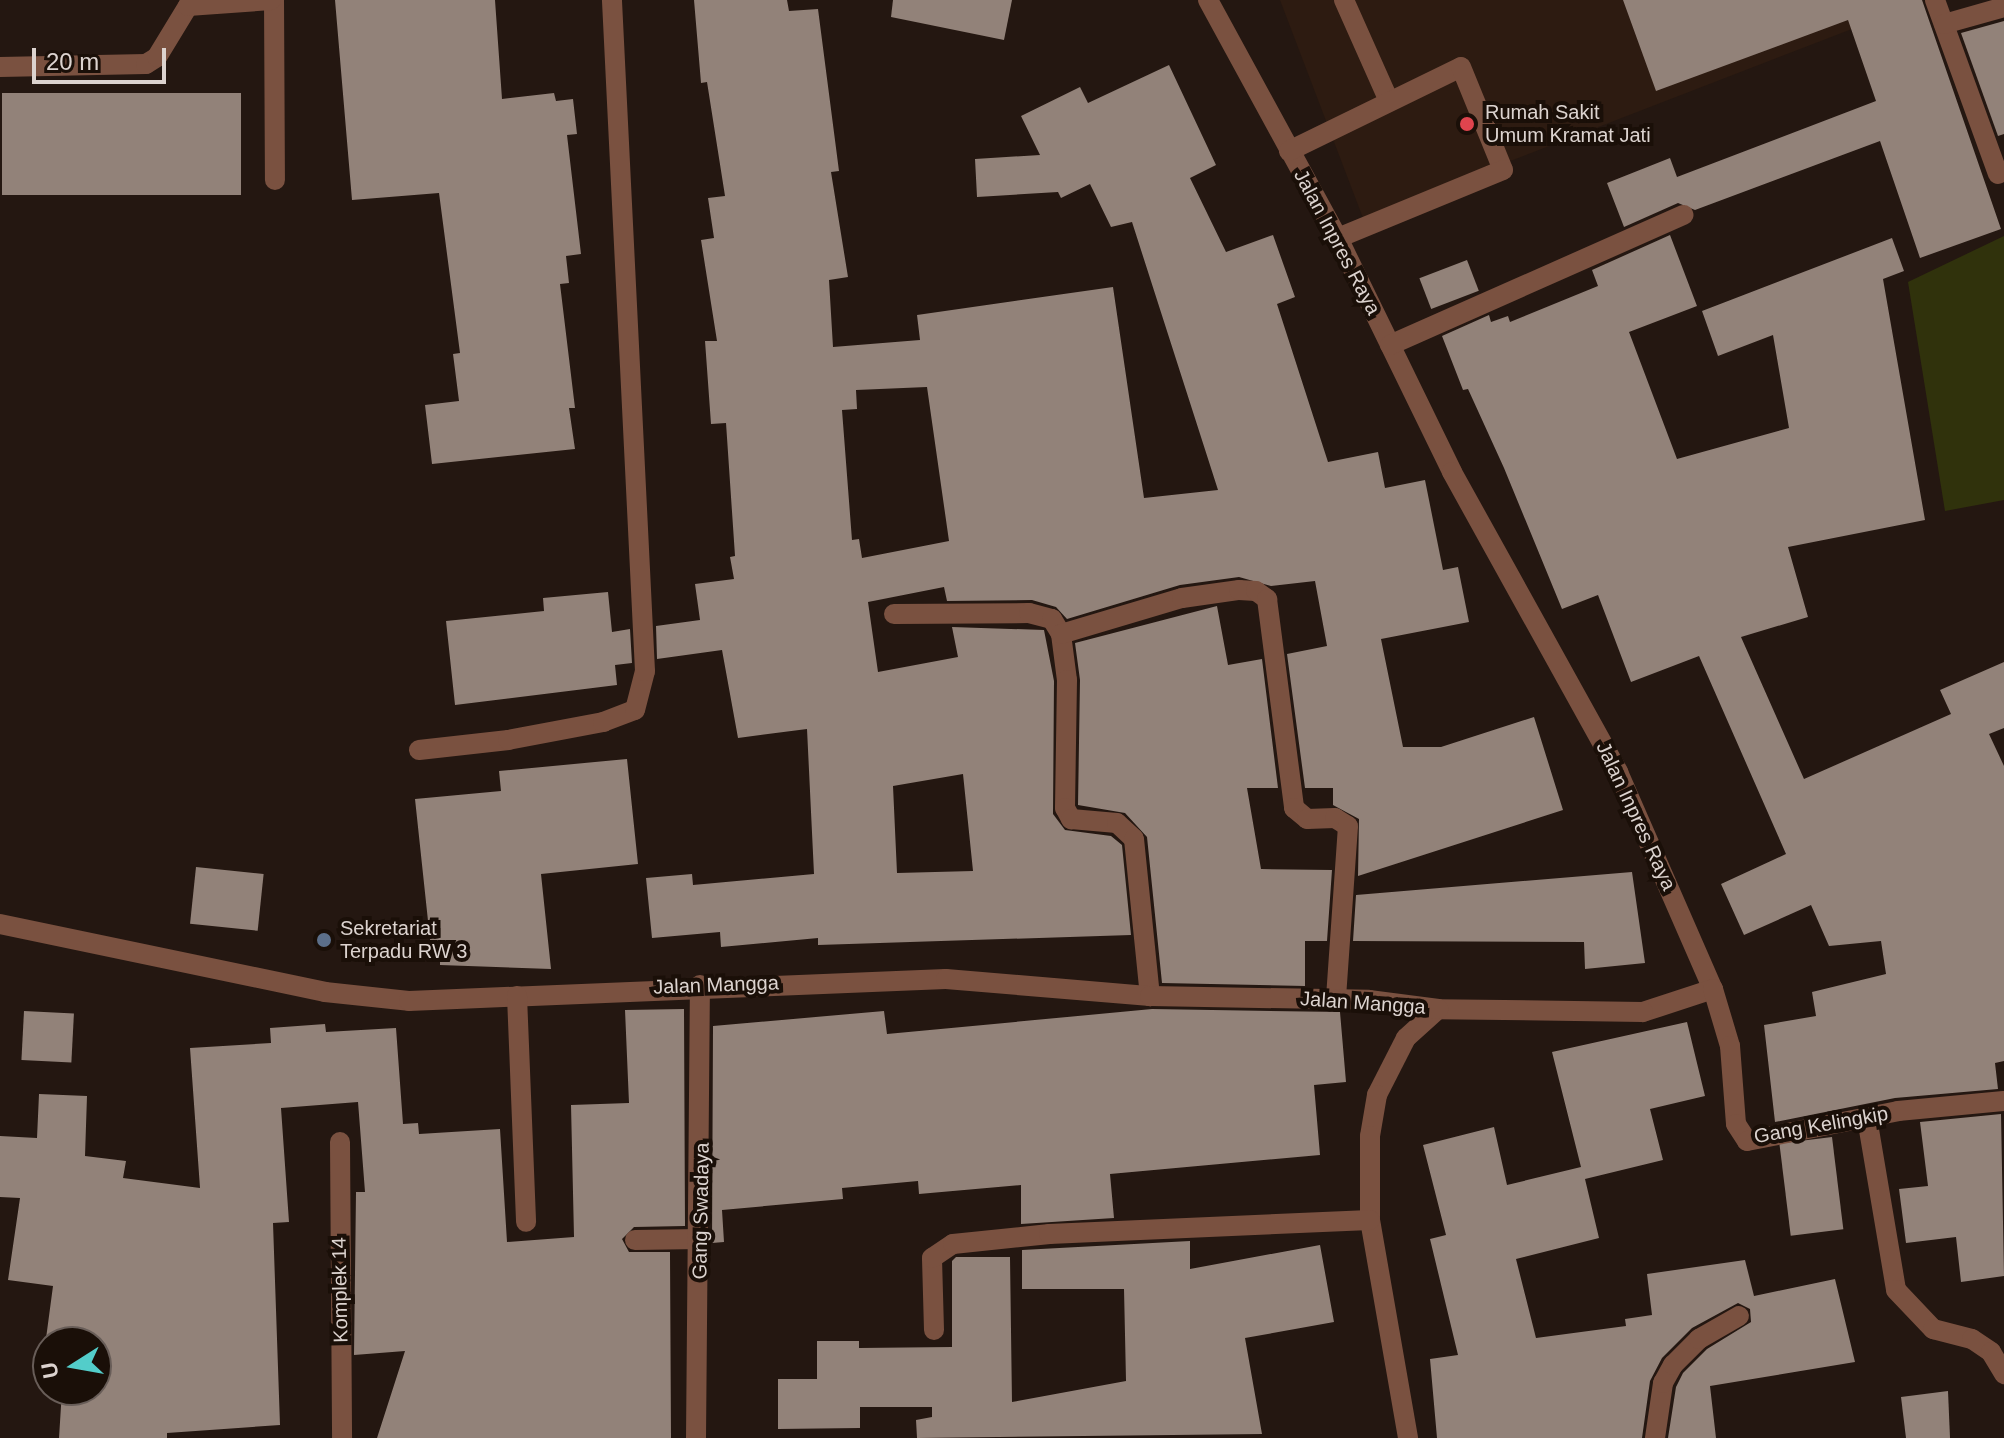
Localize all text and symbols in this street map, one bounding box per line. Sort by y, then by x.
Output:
scale bar [36,32,170,82]
text: 20 m [46,48,99,75]
place label: Rumah Sakit Umum Kramat Jati [1485,100,1651,147]
marker: Rumah Sakit Umum Kramat Jati [1456,113,1478,135]
street label: Jalan Inpres Raya [1289,165,1385,319]
street label: Jalan Inpres Raya [1591,738,1681,894]
place label: Sekretariat Terpadu RW 3 [340,916,467,963]
marker: Sekretariat Terpadu RW 3 [315,931,333,949]
street label: Jalan Mangga [653,971,779,999]
street label: Jalan Mangga [1299,987,1427,1019]
street label: Gang Kelingkip [1752,1101,1890,1149]
street label: Gang Swadaya [688,1142,714,1280]
street label: Komplek 14 [327,1237,353,1343]
north arrow [32,1326,112,1406]
text: U [36,1360,64,1380]

